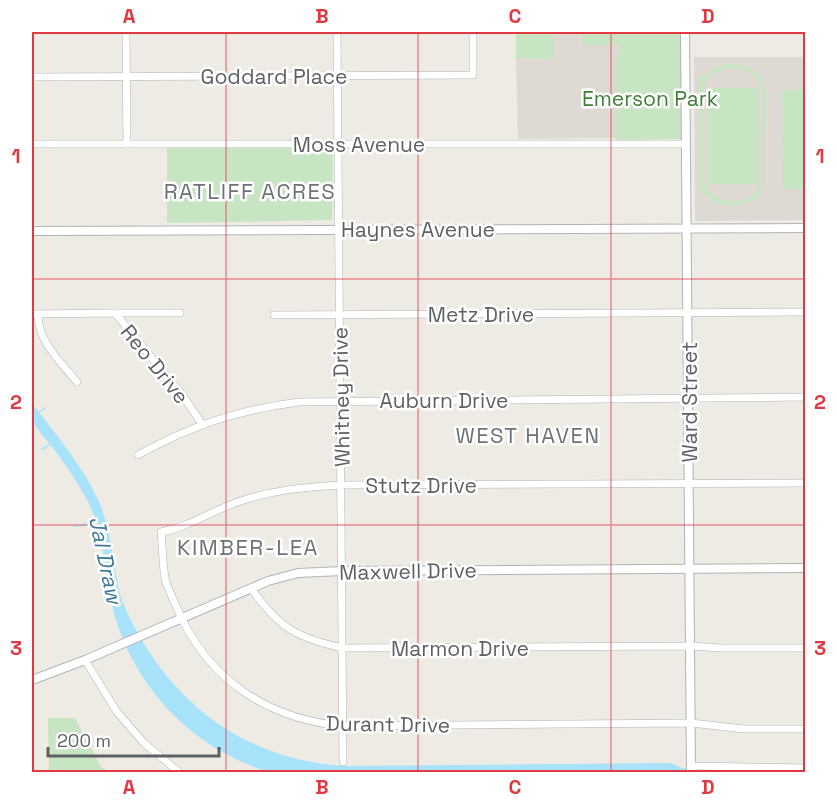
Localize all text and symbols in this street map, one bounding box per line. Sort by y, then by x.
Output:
text: A [123,3,136,29]
text: B [315,3,329,29]
text: C [509,3,522,29]
text: D [701,3,715,29]
street label: Goddard Place [201,63,347,90]
park label: Emerson Park [582,85,718,112]
street label: Moss Avenue [293,131,425,158]
text: 1 [11,143,21,169]
text: 1 [815,143,825,169]
district label: RATLIFF ACRES [164,177,336,205]
street label: Haynes Avenue [341,216,495,243]
street label: Metz Drive [428,301,534,328]
street label: Reo Drive [115,319,195,409]
street label: Whitney Drive [326,327,356,467]
street label: Ward Street [676,342,703,462]
street label: Auburn Drive [380,387,508,414]
text: 2 [10,389,22,415]
text: 2 [814,389,826,415]
district label: WEST HAVEN [455,421,601,449]
street label: Stutz Drive [365,472,477,499]
water label: Jal Draw [83,514,129,609]
district label: KIMBER-LEA [177,533,319,561]
street label: Maxwell Drive [339,556,477,586]
text: 3 [10,635,22,661]
street label: Marmon Drive [391,635,529,662]
text: 3 [814,635,826,661]
street label: Durant Drive [326,709,450,739]
scale bar [48,720,219,758]
text: 200 m [57,729,111,752]
text: A [123,774,136,800]
text: B [315,774,329,800]
text: C [509,774,522,800]
text: D [701,774,715,800]

